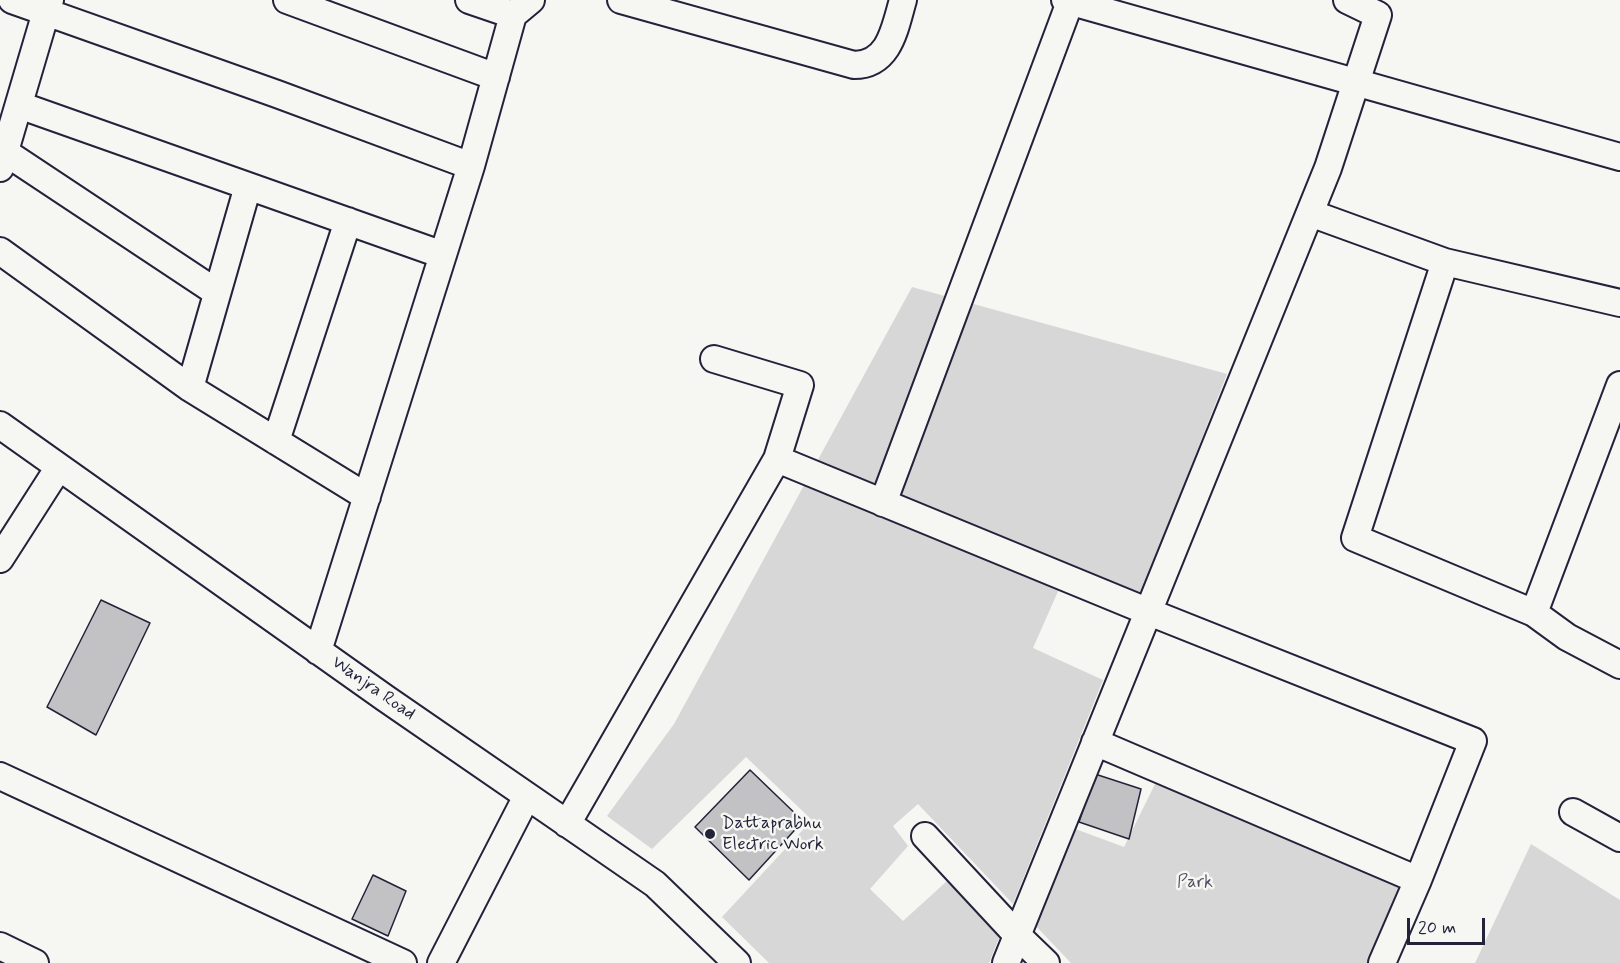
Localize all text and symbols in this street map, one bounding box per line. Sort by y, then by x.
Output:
street label: Wanjra Road [327,652,419,726]
place label: Dattaprabhu Electric Work [722,813,824,856]
marker: Dattaprabhu Electric Work [703,827,717,841]
park label: Park [1177,872,1213,894]
scale bar [1410,906,1488,944]
text: 20 m [1418,916,1456,940]

